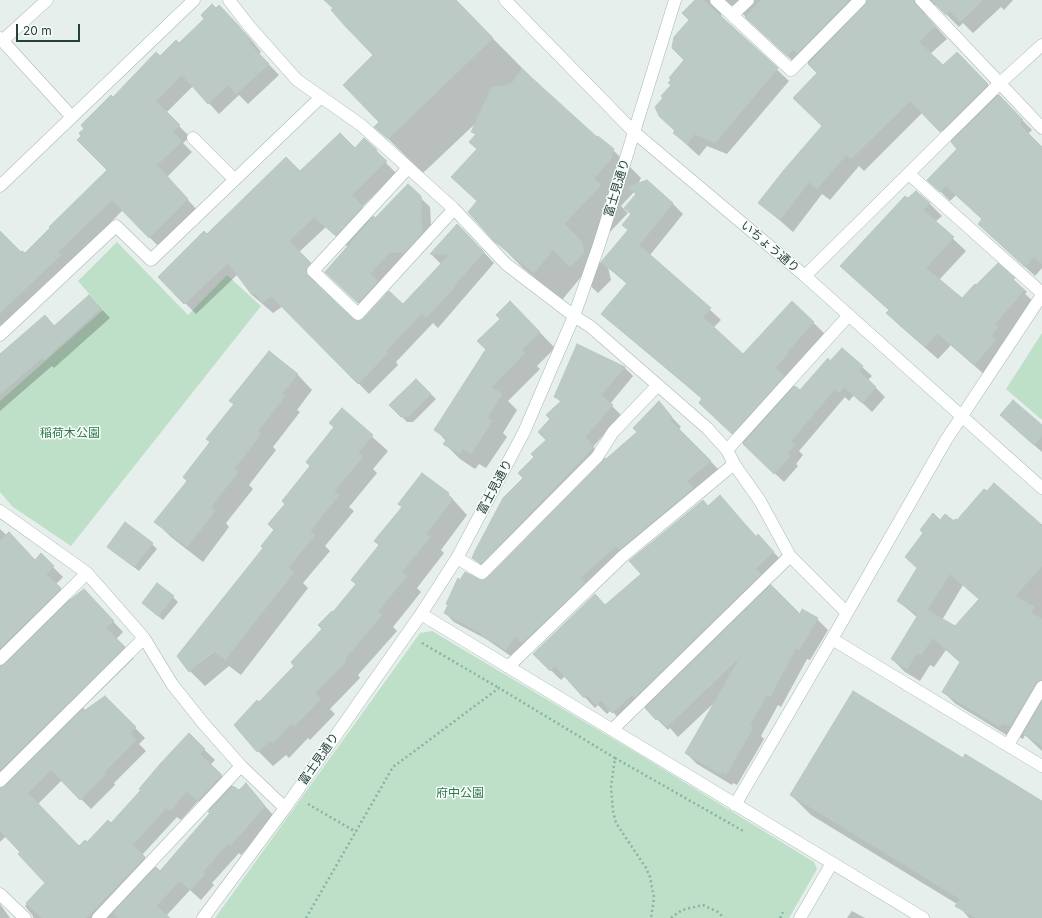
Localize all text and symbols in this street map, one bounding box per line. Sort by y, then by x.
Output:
scale bar [18,16,82,42]
text: 20 m [23,23,52,38]
street label: 富士見通り [601,157,633,219]
street label: いちょう通り [738,218,802,276]
park label: 稲荷木公園 [40,426,100,440]
street label: 富士見通り [475,457,515,517]
street label: 富士見通り [296,730,342,788]
park label: 府中公園 [436,786,484,800]

